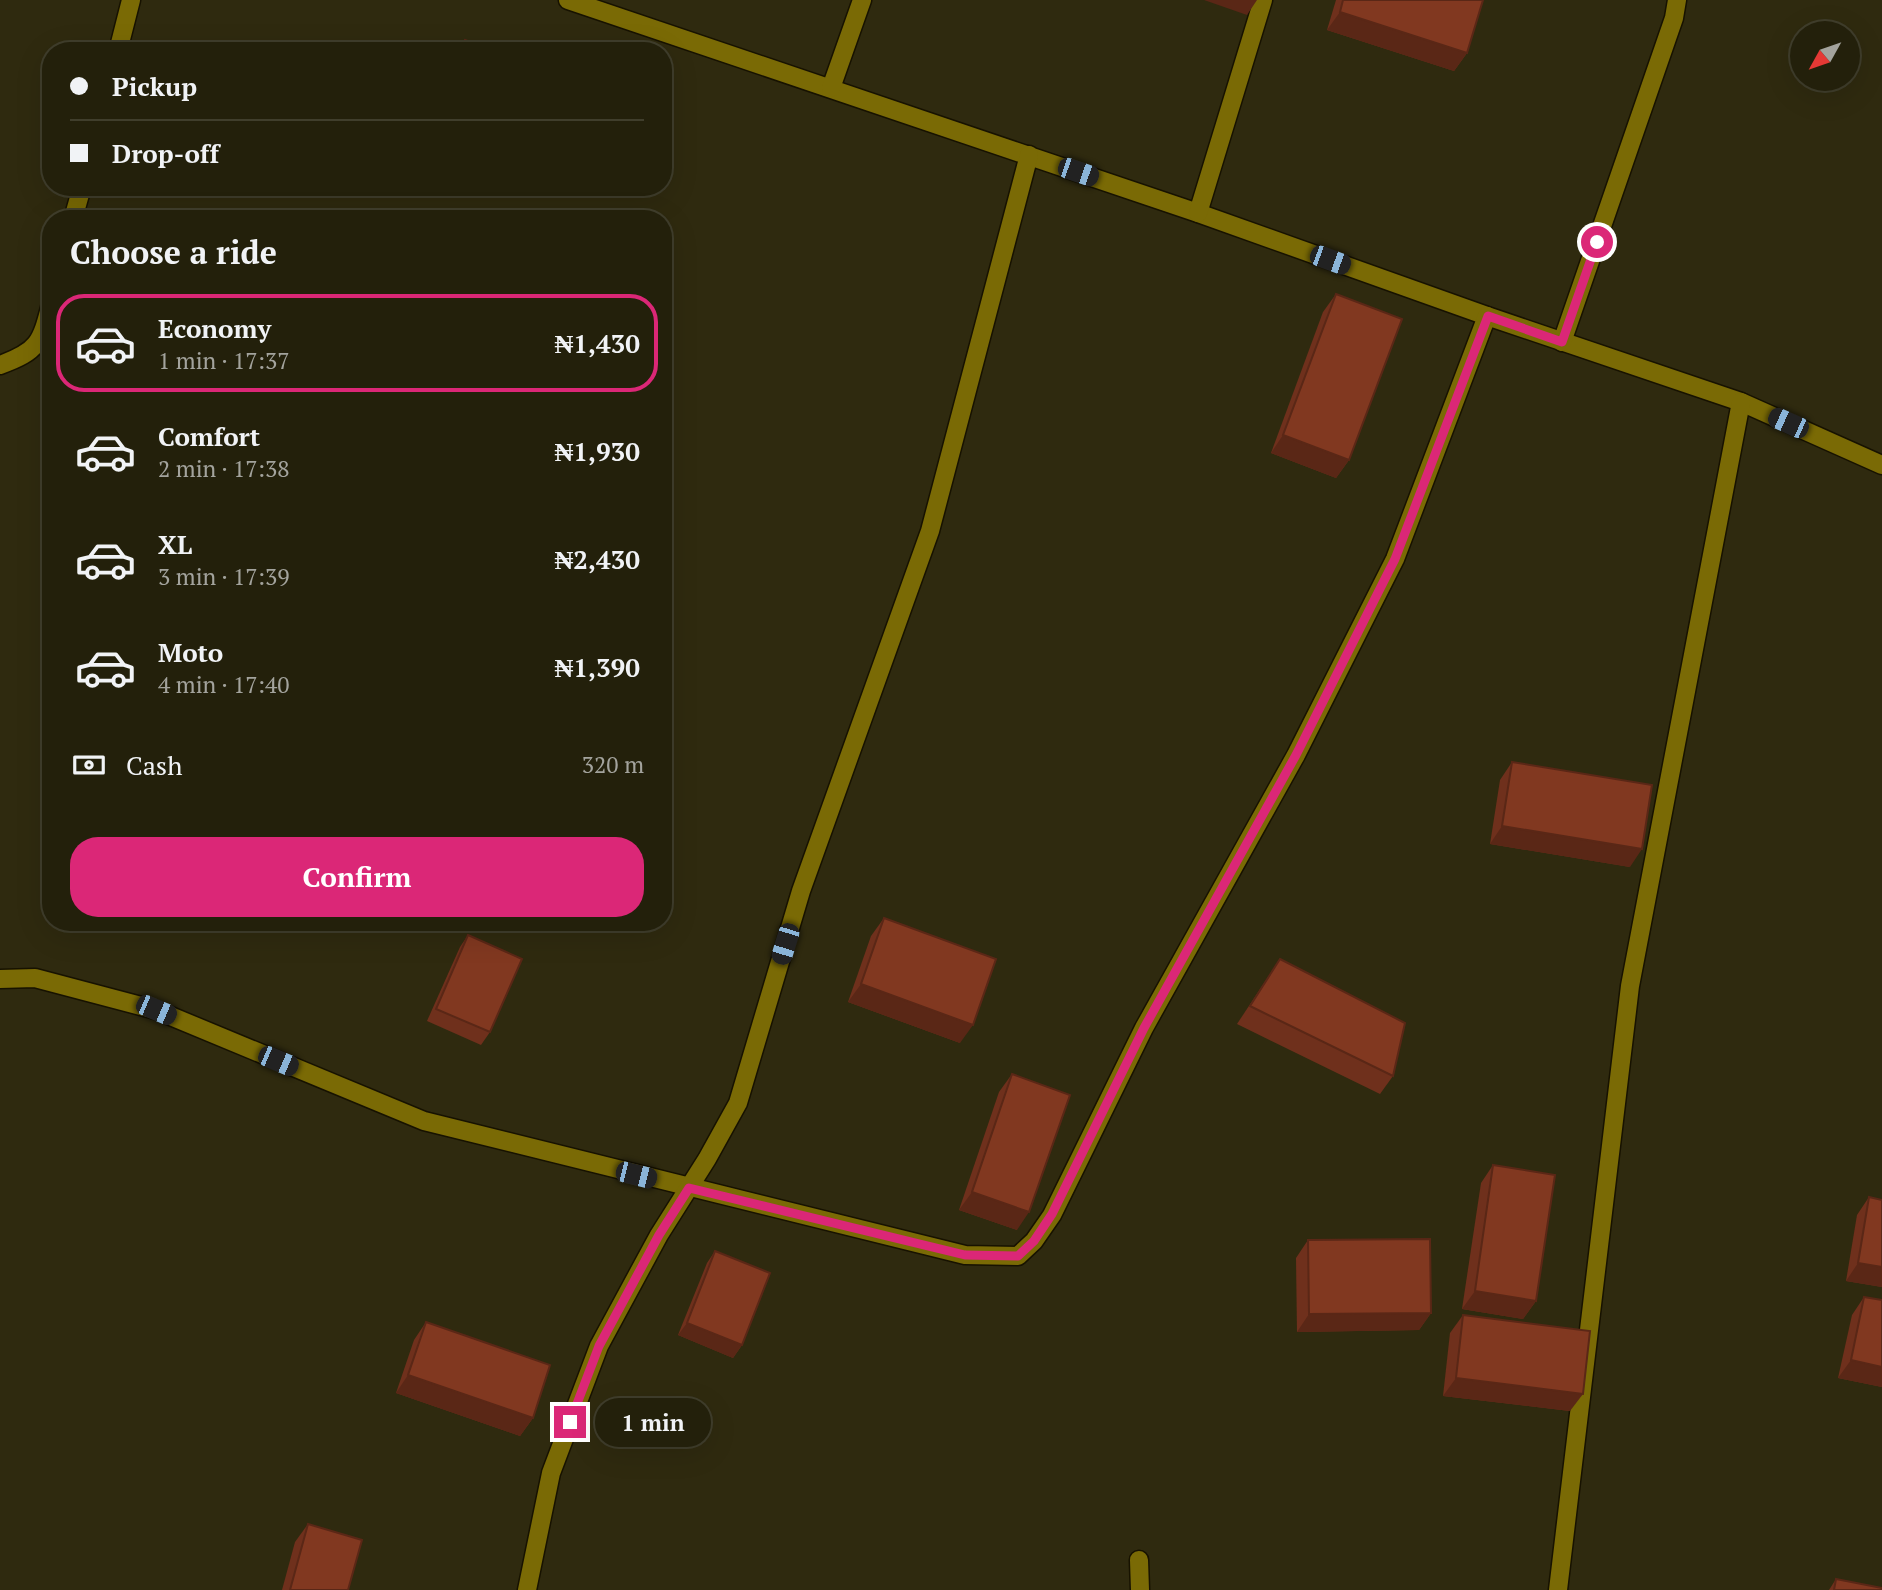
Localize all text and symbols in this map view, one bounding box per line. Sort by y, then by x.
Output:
north arrow [1790,21,1860,91]
map controls [1790,21,1860,91]
text: Pickup [112,69,197,103]
text: Drop-off [112,136,219,170]
car [1055,155,1102,189]
route start [1581,226,1613,258]
text: Choose a ride [70,231,277,273]
car [1307,243,1354,277]
text: Economy [158,311,271,345]
icon: car [74,312,137,375]
text: ₦1,430 [555,326,640,360]
text: 1 min · 17:37 [158,345,290,376]
car [1765,405,1812,441]
text: Comfort [158,419,260,453]
icon: car [74,420,137,483]
text: ₦1,930 [555,434,640,468]
text: 2 min · 17:38 [158,453,290,484]
text: XL [158,527,192,561]
icon: car [74,528,137,591]
text: ₦2,430 [555,542,640,576]
text: 3 min · 17:39 [158,561,290,592]
text: Moto [158,635,223,669]
icon: car [74,636,137,699]
text: ₦1,390 [555,650,640,684]
text: 4 min · 17:40 [158,669,290,700]
icon: cash [70,746,108,784]
text: Cash [126,748,182,782]
text: 320 m [582,749,644,780]
button: Confirm [70,837,644,917]
car [769,921,802,967]
car [133,992,180,1028]
car [255,1043,302,1079]
car [614,1160,659,1190]
callout: 1 min [594,1398,710,1446]
route end [554,1406,586,1438]
text: 1 min [622,1407,684,1438]

